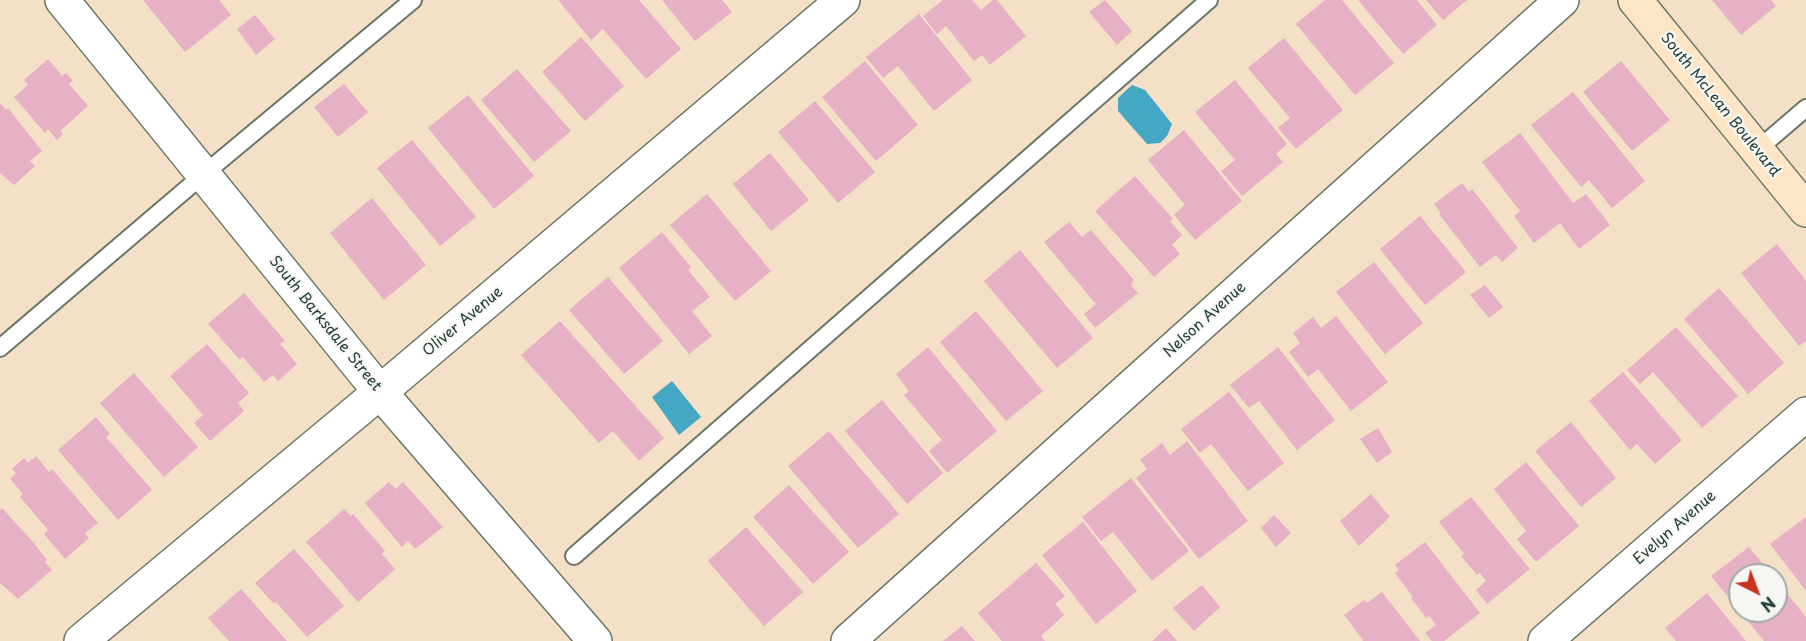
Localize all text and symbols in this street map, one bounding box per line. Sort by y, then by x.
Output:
street label: South McLean Boulevard [1656,30,1784,180]
street label: South Barksdale Street [265,253,385,395]
street label: Nelson Avenue [1160,278,1250,362]
street label: Oliver Avenue [419,283,507,361]
street label: Evelyn Avenue [1630,487,1720,569]
north arrow [1728,563,1788,623]
text: N [1756,592,1781,618]

